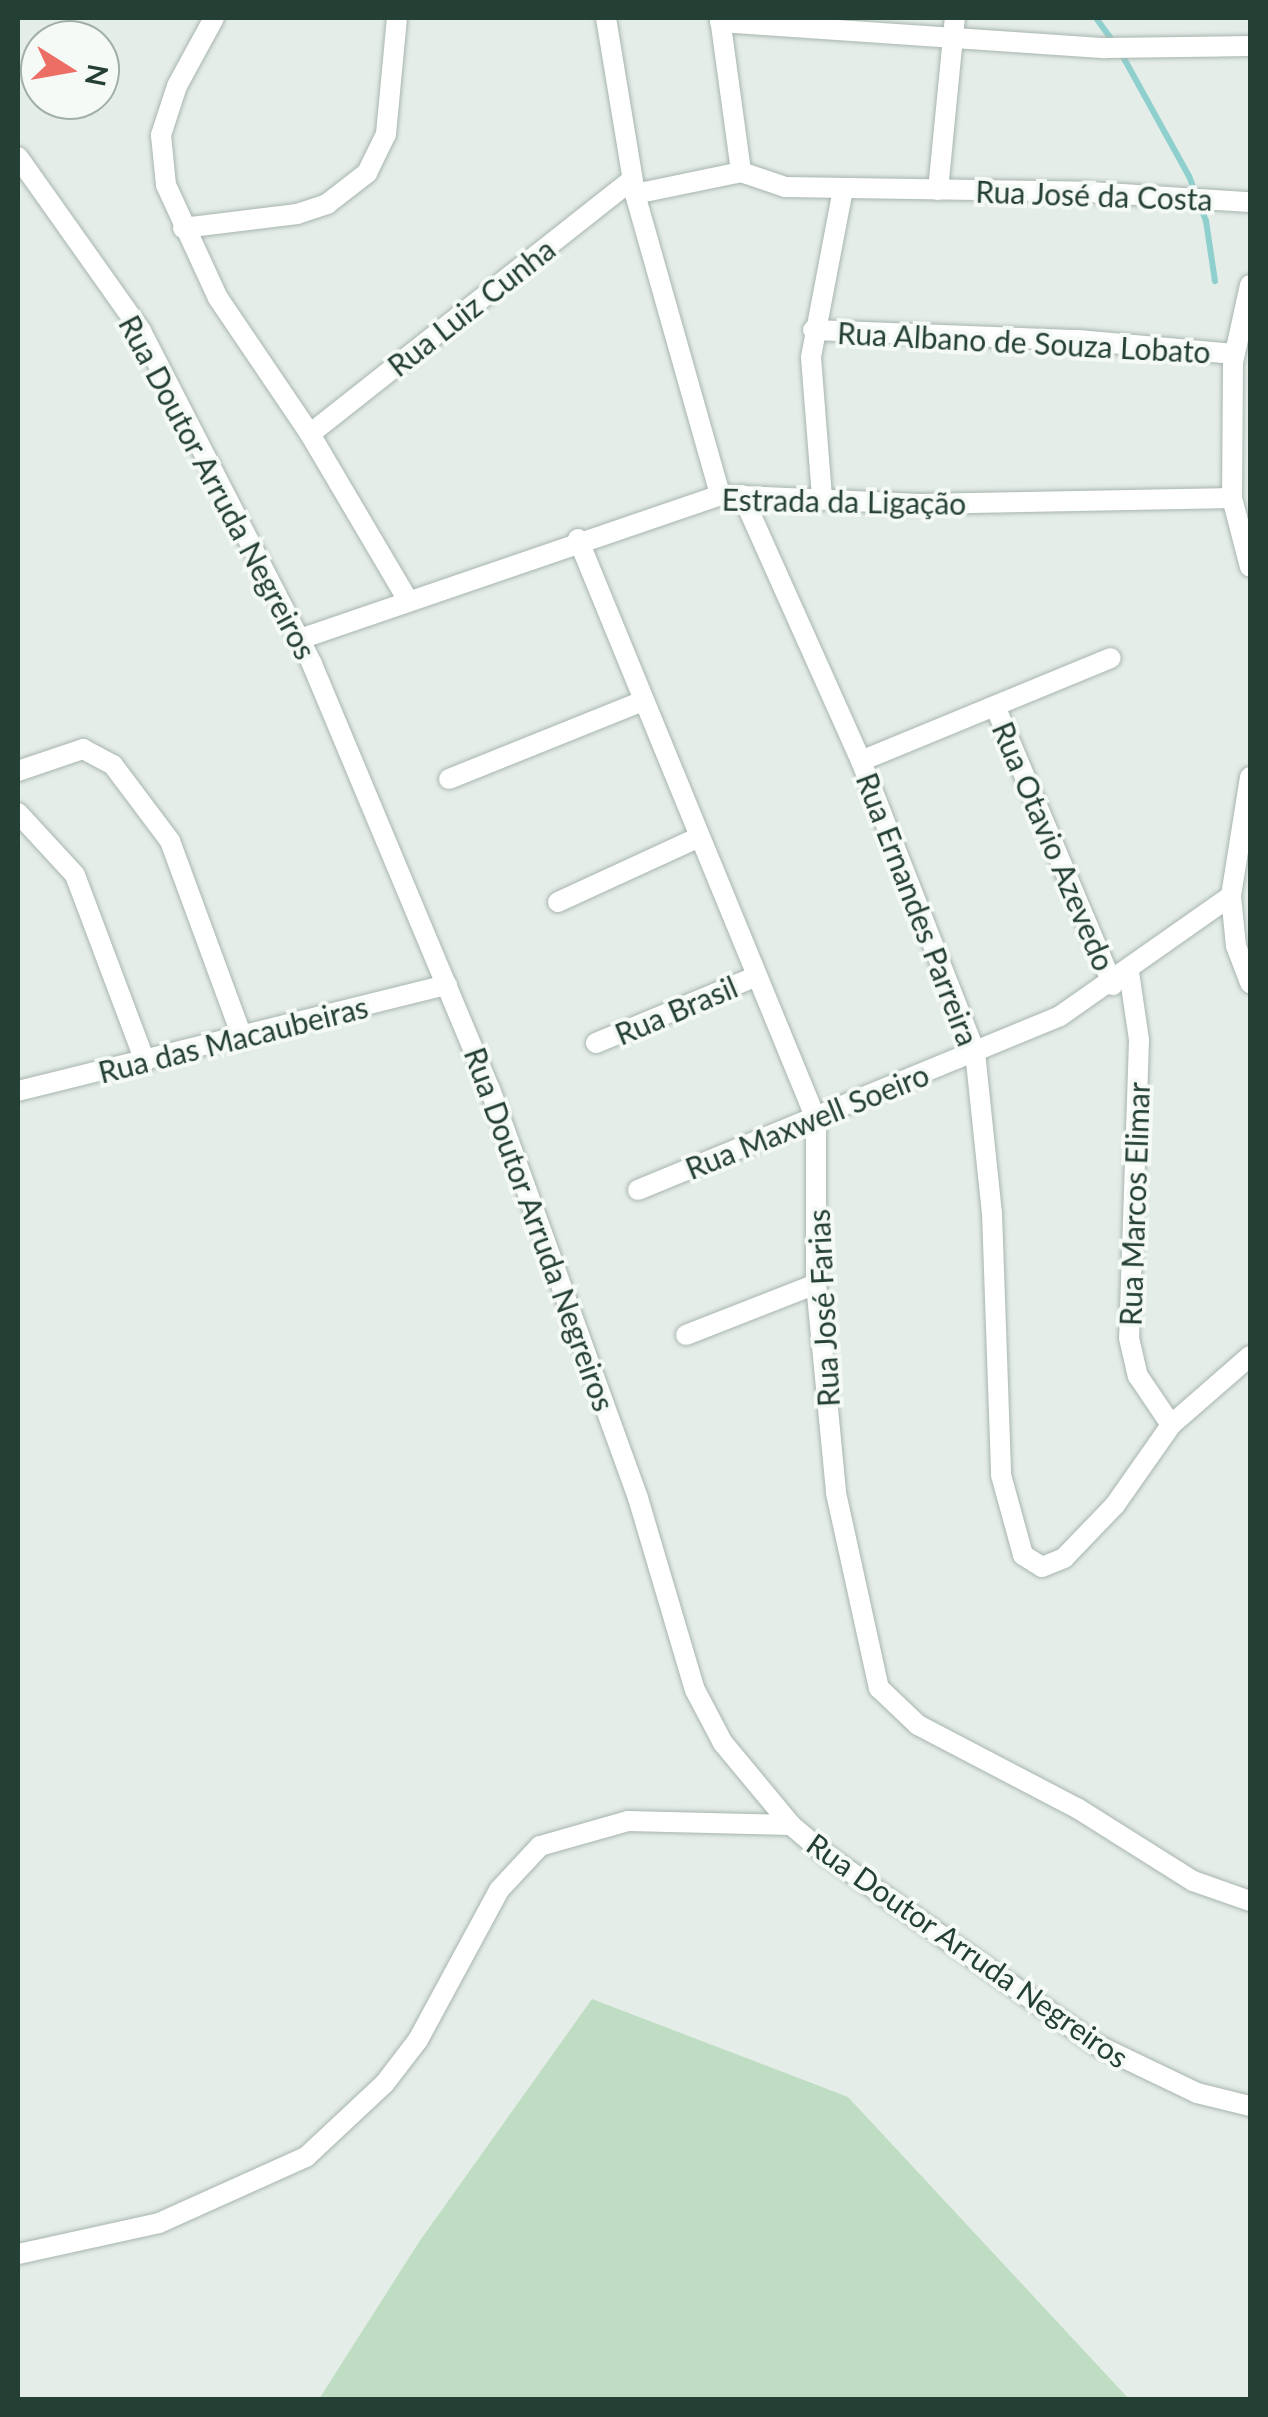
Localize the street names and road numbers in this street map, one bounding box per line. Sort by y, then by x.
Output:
street label: Rua José da Costa [974,173,1214,217]
street label: Rua Luiz Cunha [380,231,562,383]
street label: Rua Doutor Arruda Negreiros [112,308,324,666]
street label: Rua Albano de Souza Lobato [836,314,1212,370]
street label: Estrada da Ligação [721,481,967,521]
street label: Rua Otavio Azevedo [985,716,1123,976]
street label: Rua Ernandes Parreira [849,767,987,1051]
street label: Rua Brasil [609,968,743,1052]
street label: Rua das Macaubeiras [94,988,372,1090]
street label: Rua Doutor Arruda Negreiros [457,1042,623,1416]
street label: Rua Maxwell Soeiro [680,1056,934,1186]
street label: Rua Marcos Elimar [1112,1082,1156,1326]
street label: Rua José Farias [800,1208,846,1408]
street label: Rua Doutor Arruda Negreiros [800,1825,1136,2075]

